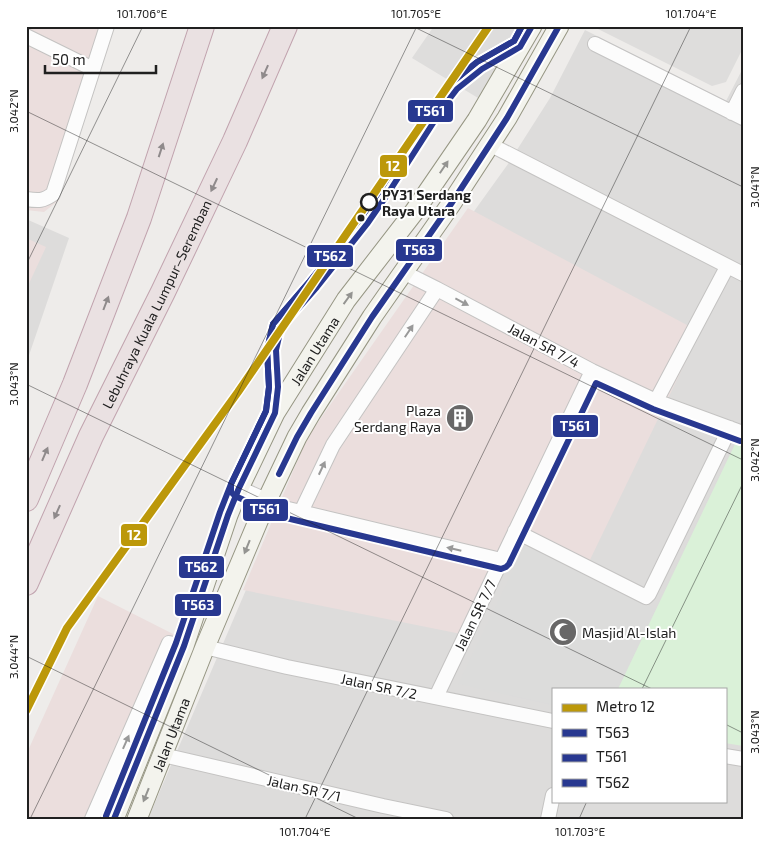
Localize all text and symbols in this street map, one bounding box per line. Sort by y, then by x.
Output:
text: 101.706°E [117,6,167,20]
text: 101.705°E [391,6,441,20]
text: 101.704°E [666,6,717,20]
scale bar [45,42,156,74]
text: 50 m [52,50,86,68]
one-way arrow [261,65,269,79]
text: 3.042°N [6,89,20,133]
line badge: T561 [407,99,454,123]
text: T561 [415,102,445,119]
one-way arrow [158,143,166,158]
line badge: 12 [379,154,408,178]
text: 12 [386,157,400,174]
one-way arrow [439,160,449,174]
text: 3.041°N [747,166,761,208]
one-way arrow [209,178,217,192]
place label: PY31 Serdang Raya Utara [382,186,471,219]
marker: PY31 Serdang Raya Utara [360,193,378,211]
street label: Lebuhraya Kuala Lumpur–Seremban [98,197,214,411]
unlabelled marker [356,213,366,223]
line badge: T563 [395,238,443,262]
text: T563 [403,241,435,258]
line badge: T562 [306,244,354,268]
text: T562 [314,247,346,264]
one-way arrow [343,291,353,305]
one-way arrow [102,295,110,310]
one-way arrow [455,298,470,306]
street label: Jalan Utama [286,313,342,388]
street label: Jalan SR 7/4 [505,319,583,371]
one-way arrow [404,324,414,338]
text: 3.043°N [6,362,20,406]
place label: Plaza Serdang Raya [354,402,441,435]
building icon: Plaza Serdang Raya [445,403,475,433]
line badge: T561 [552,414,599,438]
text: T561 [560,417,590,434]
text: 3.042°N [747,438,761,482]
one-way arrow [42,447,50,461]
one-way arrow [318,461,326,475]
line badge: T561 [242,498,289,522]
text: T561 [250,500,280,517]
one-way arrow [53,505,61,519]
line badge: 12 [120,523,148,547]
text: 12 [127,526,141,543]
one-way arrow [243,540,251,554]
one-way arrow [446,545,461,553]
line badge: T562 [178,555,225,579]
text: T562 [185,558,217,575]
street label: Jalan SR 7/7 [451,577,499,653]
line badge: T563 [174,593,222,617]
text: T563 [182,596,214,613]
mosque icon: Masjid Al-Islah [548,617,578,647]
place label: Masjid Al-Islah [582,624,677,641]
text: 3.044°N [6,635,20,679]
street label: Jalan SR 7/2 [339,670,419,702]
legend [552,688,726,802]
street label: Jalan Utama [148,695,193,774]
text: Metro 12 [596,697,655,715]
text: 3.043°N [747,710,761,754]
text: T563 [596,723,630,741]
one-way arrow [122,735,130,749]
text: T561 [596,747,627,765]
street label: Jalan SR 7/1 [265,771,343,805]
text: T562 [596,773,630,791]
one-way arrow [142,788,150,802]
text: 101.704°E [280,824,331,838]
text: 101.703°E [555,824,605,838]

